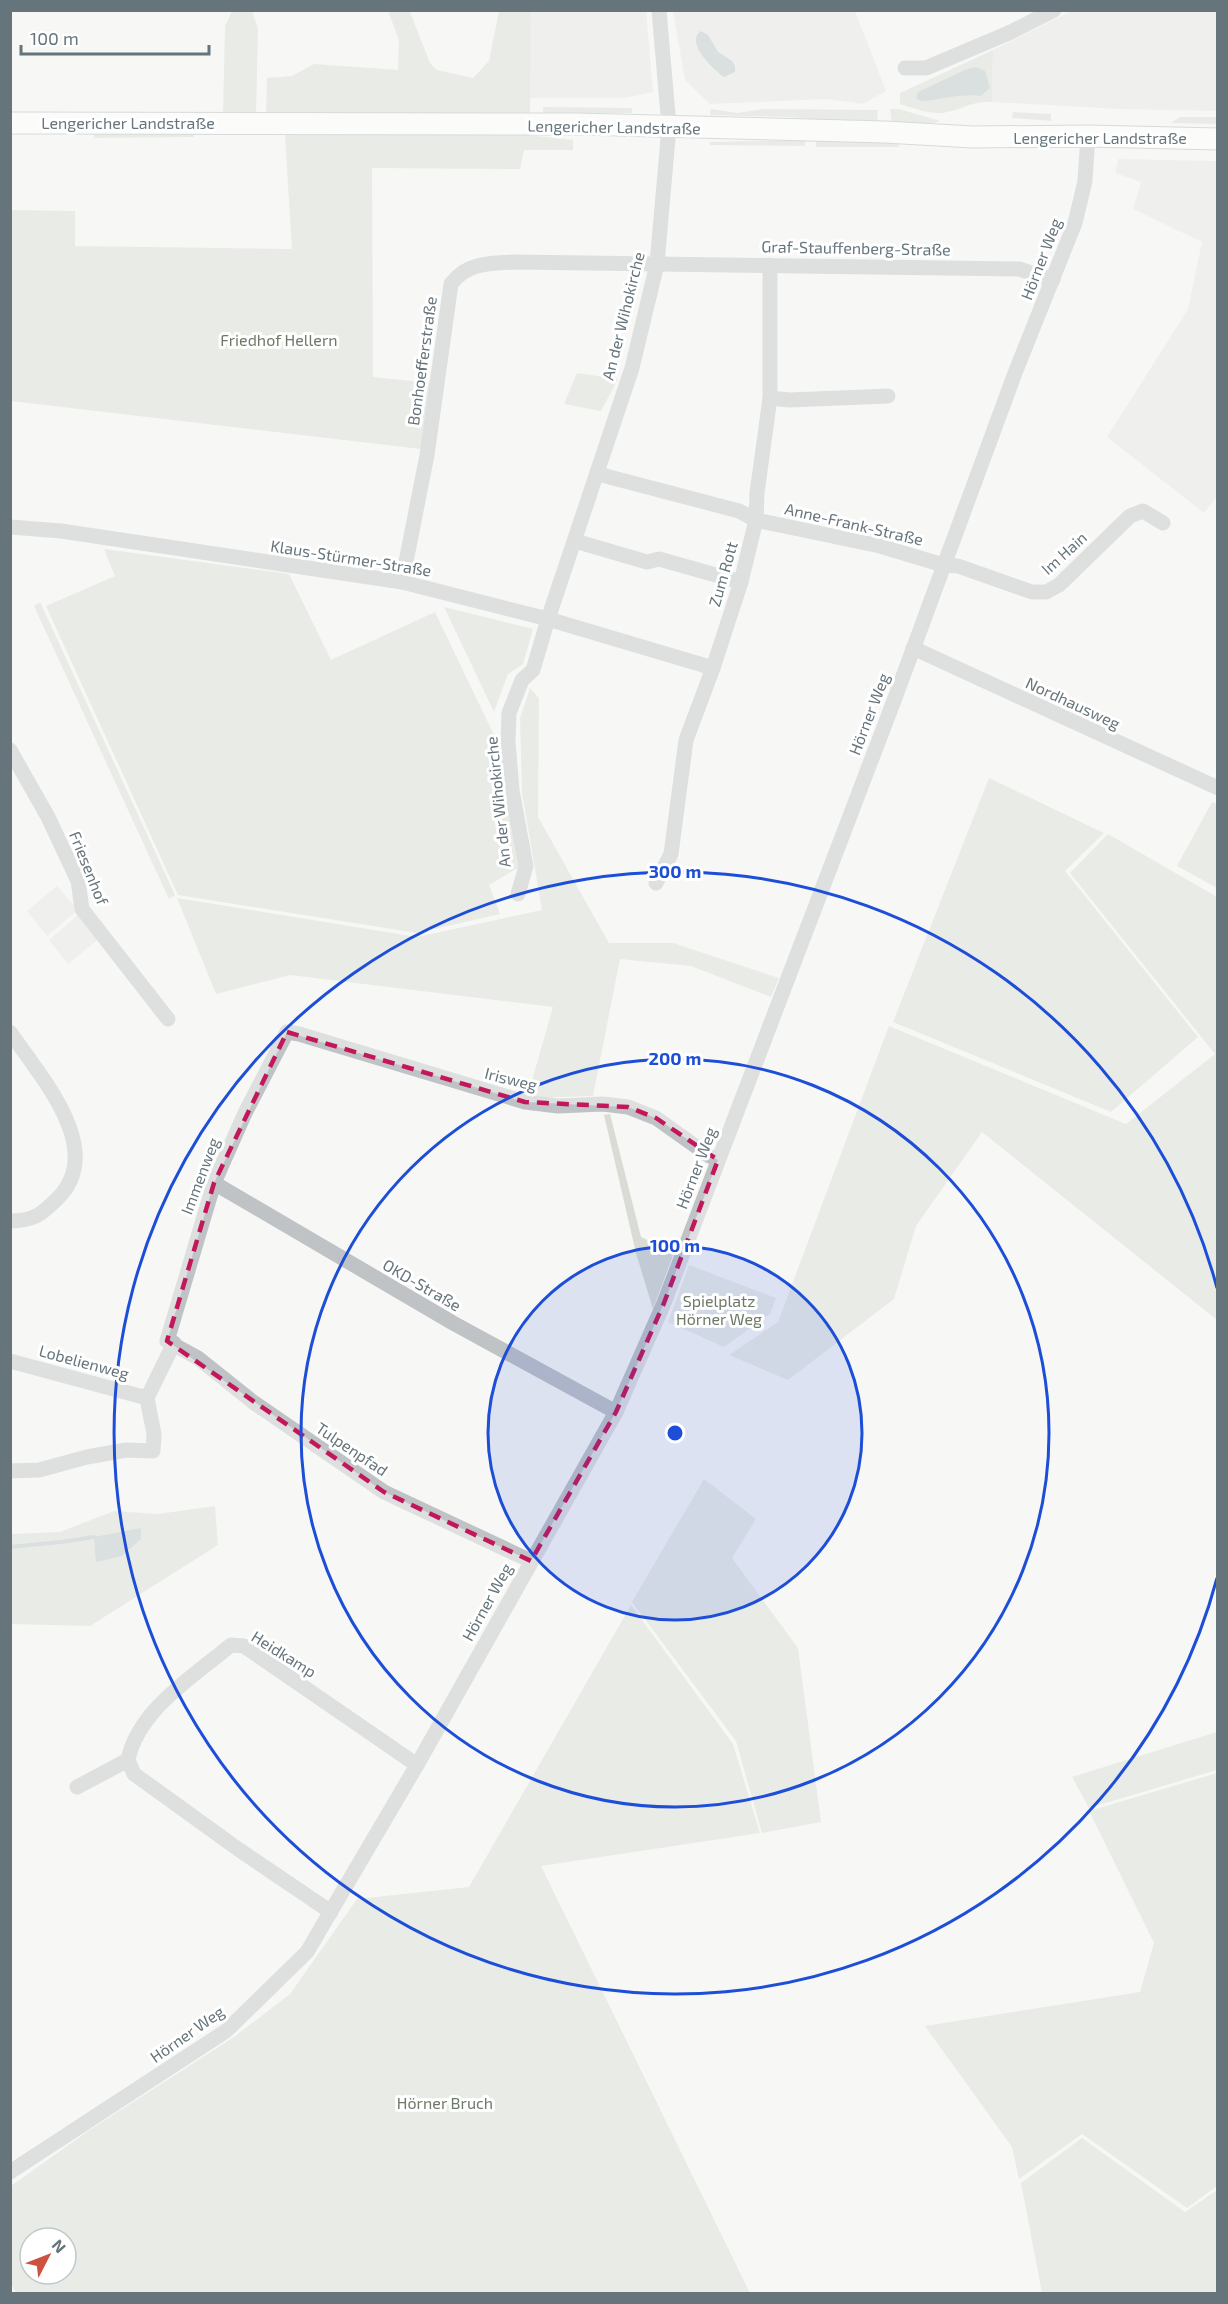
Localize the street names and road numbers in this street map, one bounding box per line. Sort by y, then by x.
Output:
street label: Lengericher Landstraße [41,113,215,132]
street label: Lengericher Landstraße [527,115,701,138]
street label: Lengericher Landstraße [1013,128,1187,147]
street label: Hörner Weg [1016,215,1065,302]
street label: Graf-Stauffenberg-Straße [761,236,951,259]
street label: An der Wihokirche [597,250,648,382]
street label: Bonhoefferstraße [403,295,440,427]
street label: Anne-Frank-Straße [783,498,925,549]
street label: Im Hain [1037,527,1090,578]
street label: Klaus-Stürmer-Straße [269,535,433,580]
street label: Zum Rott [704,539,741,609]
street label: Hörner Weg [844,670,893,757]
street label: Nordhausweg [1023,672,1123,733]
street label: An der Wihokirche [481,736,514,868]
street label: Friesenhof [66,828,113,908]
street label: Irisweg [483,1063,539,1094]
street label: Hörner Weg [671,1124,720,1211]
street label: Immenweg [176,1135,223,1217]
street label: OKD-Straße [380,1255,465,1315]
street label: Lobelienweg [37,1340,131,1383]
street label: Tulpenpfad [313,1418,392,1479]
street label: Hörner Weg [457,1560,516,1644]
street label: Heidkamp [248,1626,320,1681]
street label: Hörner Weg [146,2001,227,2066]

